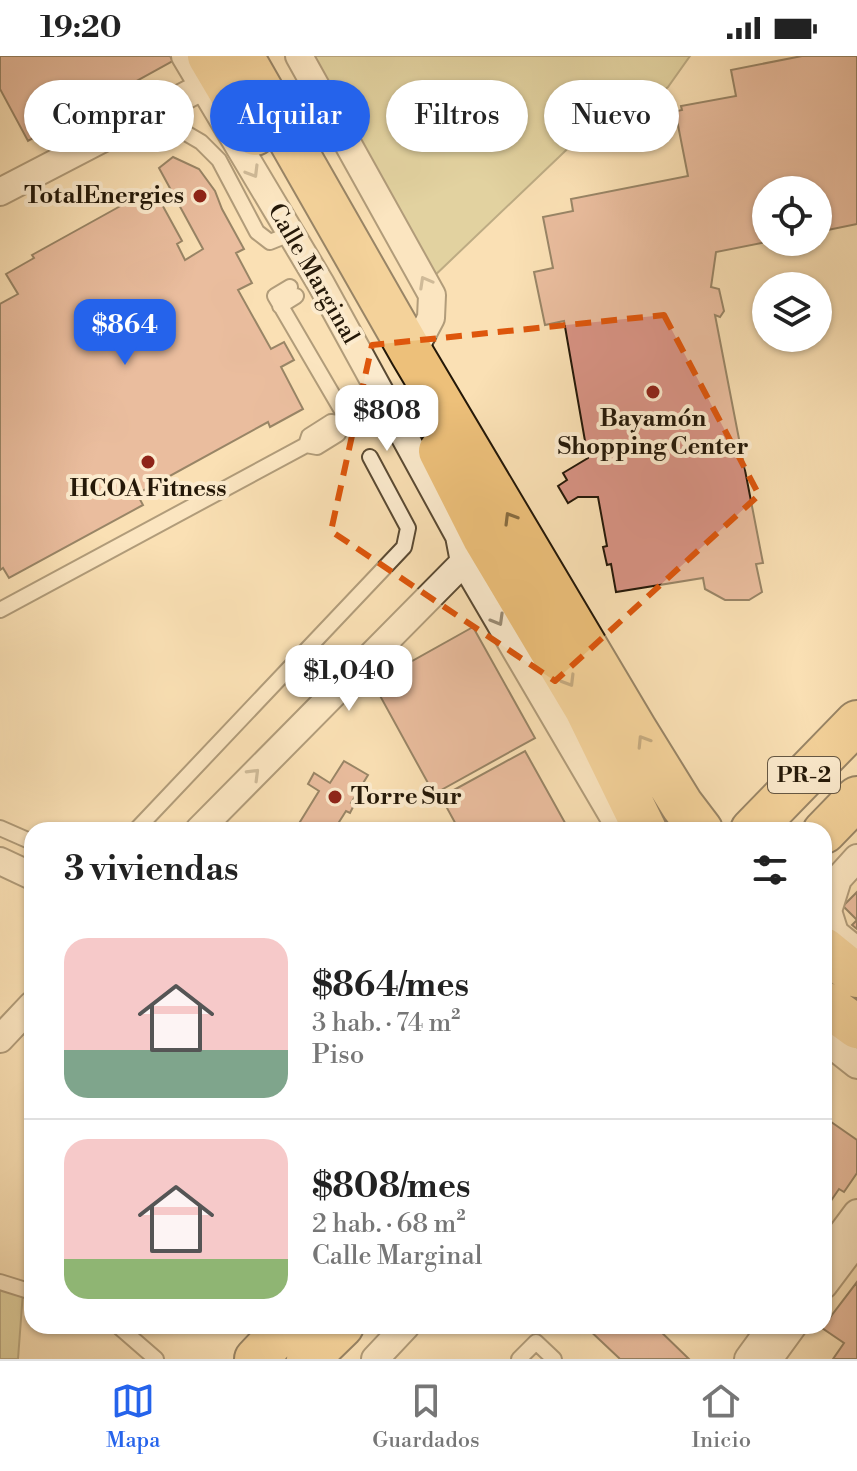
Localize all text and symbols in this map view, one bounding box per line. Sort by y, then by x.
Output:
text: 19:20 [40,9,122,47]
chip: Comprar [24,80,194,152]
chip: Alquilar [210,80,370,152]
chip: Filtros [386,80,528,152]
chip: Nuevo [544,80,679,152]
one-way arrow [243,163,259,178]
map controls [752,176,832,352]
button: locate [752,176,832,256]
place label: TotalEnergies [24,181,184,211]
marker: TotalEnergies [191,187,209,205]
street label: Calle Marginal [261,198,365,350]
button: layers [752,272,832,352]
one-way arrow [419,276,435,291]
pin: $864 [78,299,172,367]
text: $864 [92,309,158,341]
marker: Bayamón Shopping Center [644,383,662,401]
pin: $808 [340,385,434,453]
text: $808 [353,395,421,427]
place label: Bayamón Shopping Center [557,404,749,462]
marker: HCOA Fitness [139,453,157,471]
place label: HCOA Fitness [70,474,226,504]
one-way arrow [504,512,520,527]
one-way arrow [488,611,504,626]
pin: $1,040 [284,645,414,713]
text: $1,040 [303,655,395,687]
one-way arrow [560,672,575,687]
one-way arrow [637,736,652,750]
road number: PR-2 [768,757,840,793]
one-way arrow [245,769,259,783]
place label: Torre Sur [351,782,462,812]
marker: Torre Sur [326,788,344,806]
icon: filters [748,848,792,892]
text: 3 viviendas [64,849,239,891]
text: $864/mes [312,965,469,1007]
icon: home [128,970,224,1066]
text: 3 hab. · 74 m² [312,1007,460,1039]
text: Piso [312,1039,364,1071]
text: $808/mes [312,1166,470,1208]
icon: home [128,1171,224,1267]
text: 2 hab. · 68 m² [312,1208,465,1240]
text: Calle Marginal [312,1240,482,1272]
tab: Mapa [106,1379,160,1454]
tab: Guardados [372,1379,480,1454]
tab: Inicio [692,1379,751,1454]

